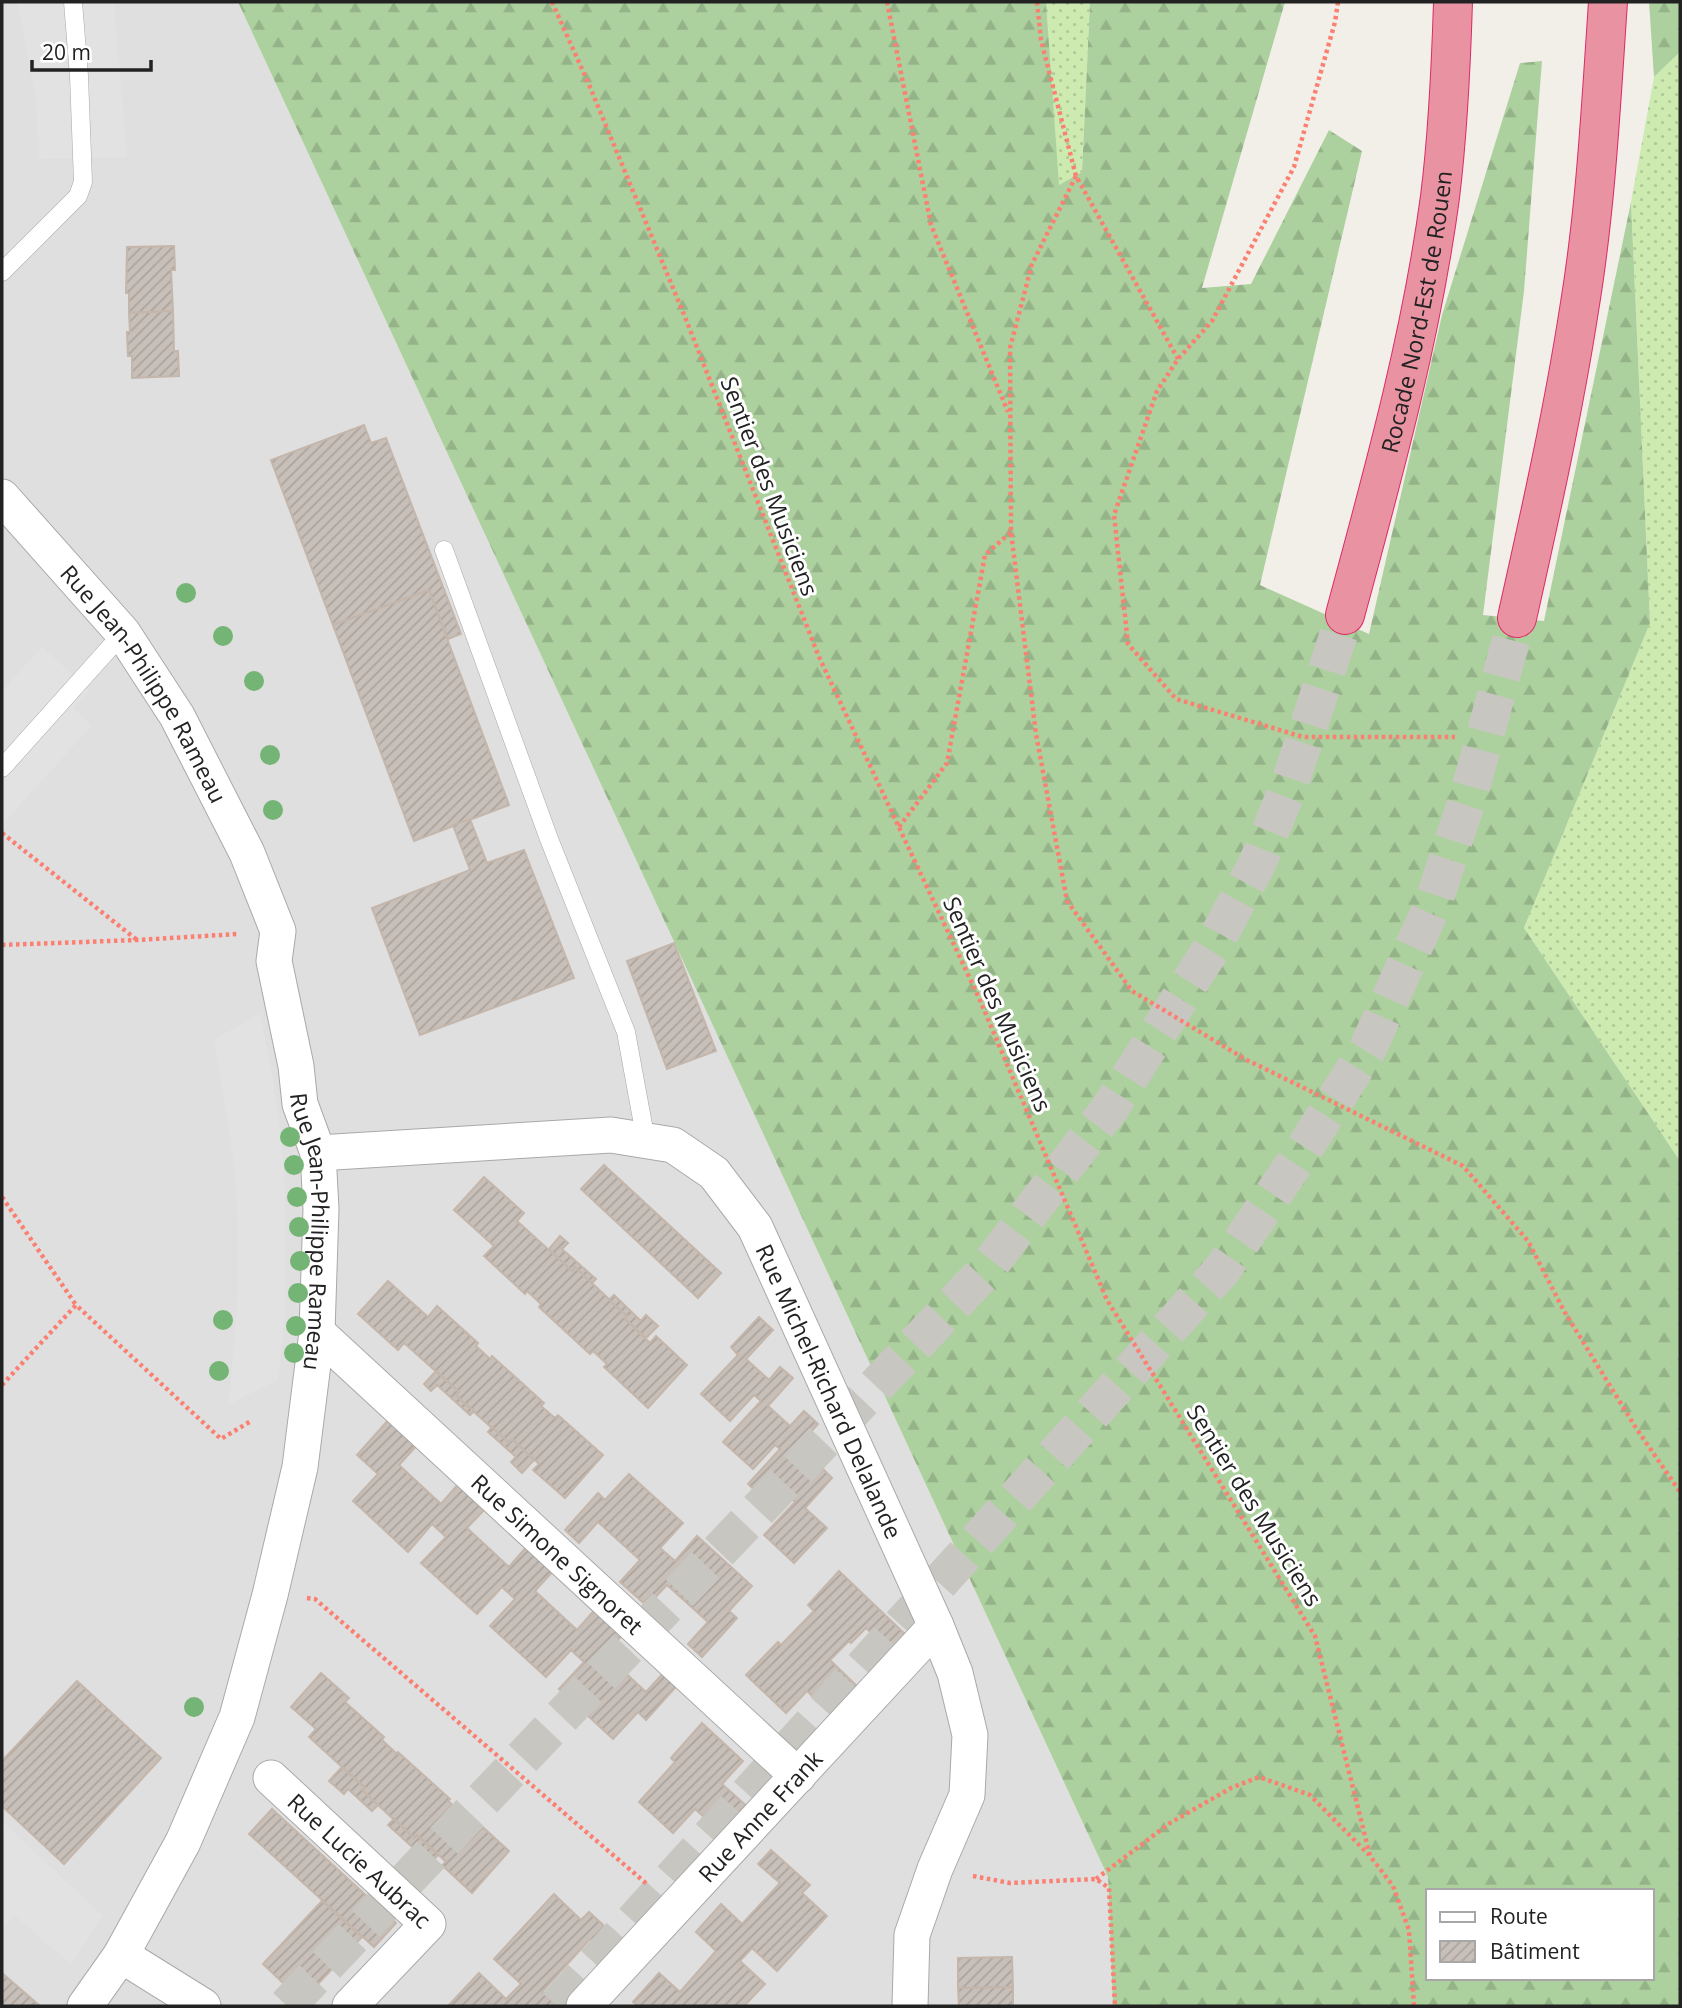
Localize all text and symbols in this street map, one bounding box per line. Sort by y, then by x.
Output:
scale bar [32,28,150,72]
text: 20 m [42,38,91,66]
street label: Rocade Nord-Est de Rouen [1373,169,1459,456]
street label: Sentier des Musiciens [713,372,827,600]
street label: Rue Jean-Philippe Rameau [53,558,235,808]
street label: Sentier des Musiciens [936,891,1060,1117]
street label: Rue Jean-Philippe Rameau [283,1091,337,1372]
street label: Rue Michel-Richard Delalande [749,1239,910,1544]
street label: Sentier des Musiciens [1180,1398,1330,1612]
street label: Rue Simone Signoret [464,1466,650,1641]
street label: Rue Anne Frank [691,1743,829,1889]
street label: Rue Lucie Aubrac [281,1786,438,1935]
legend [1426,1889,1654,1980]
text: Route [1490,1902,1548,1930]
text: Bâtiment [1490,1937,1580,1965]

